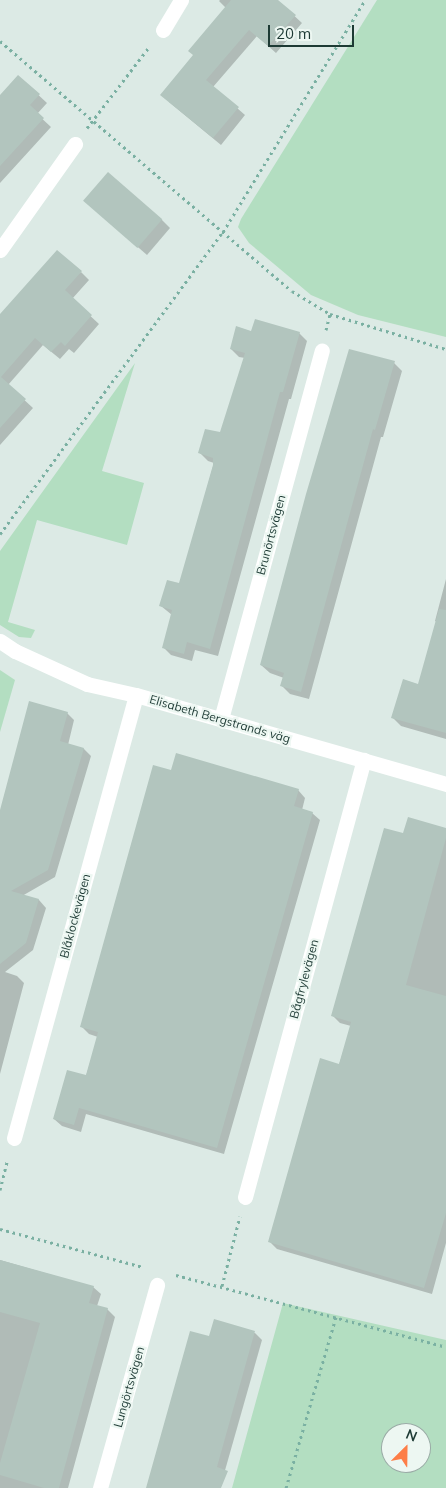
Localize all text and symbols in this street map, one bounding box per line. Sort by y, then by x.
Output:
scale bar [271,15,357,47]
text: 20 m [276,24,311,43]
street label: Brunörtsvägen [253,493,289,577]
street label: Elisabeth Bergstrands väg [148,692,292,746]
street label: Blåklockevägen [57,872,93,960]
street label: Bågfrylevägen [287,938,321,1020]
street label: Lungörtsvägen [111,1345,147,1429]
north arrow [381,1423,431,1473]
text: N [403,1425,420,1445]

